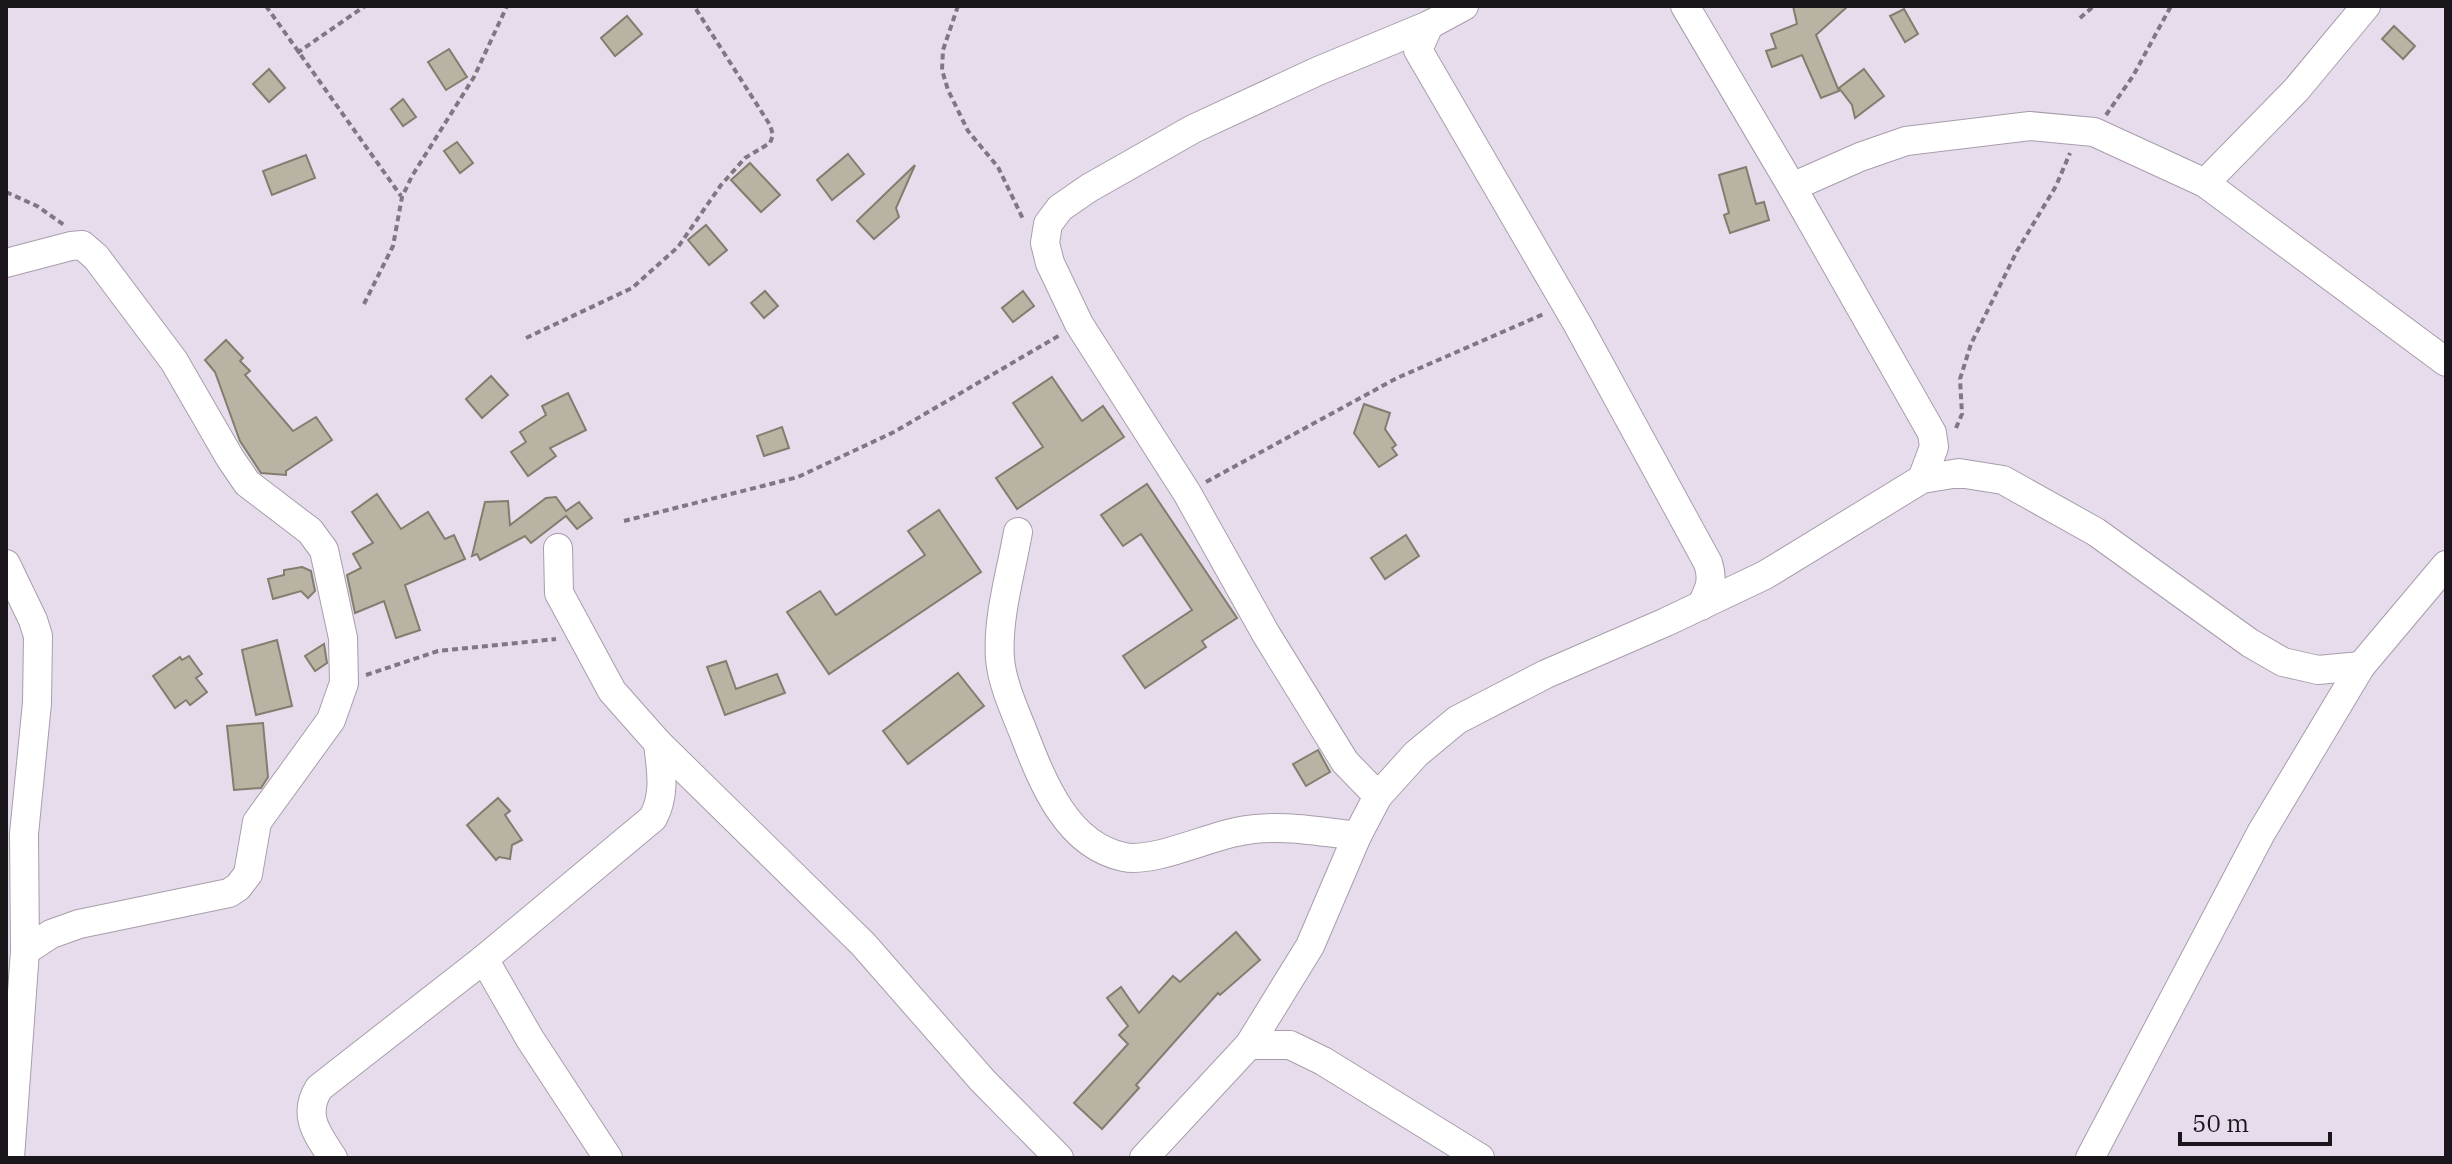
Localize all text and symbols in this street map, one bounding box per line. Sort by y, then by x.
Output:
scale bar [2180,1096,2330,1146]
text: 50 m [2192,1107,2249,1139]

